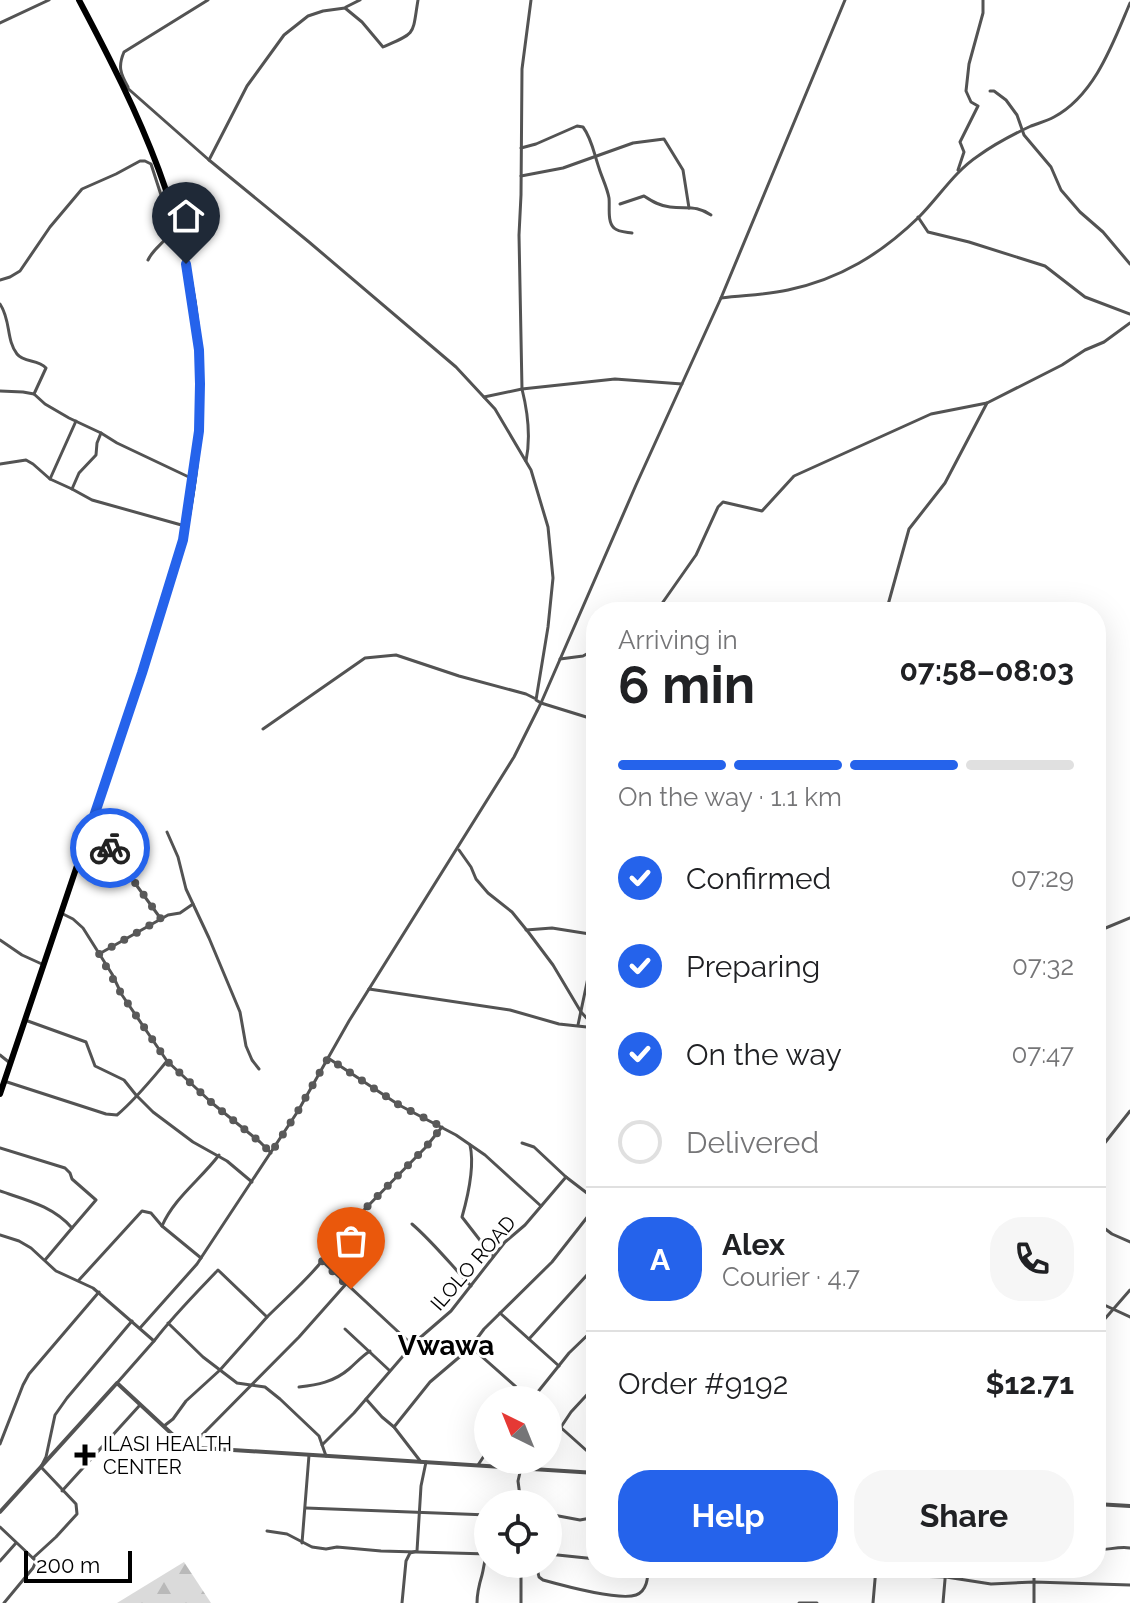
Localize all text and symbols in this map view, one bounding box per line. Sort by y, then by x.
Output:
pin [152,182,220,264]
icon: home [164,194,208,238]
text: Arriving in [618,625,738,655]
text: 07:58–08:03 [899,653,1074,688]
text: 6 min [618,654,755,715]
text: On the way · 1.1 km [618,782,842,812]
courier [70,808,150,888]
icon: bike [88,826,132,870]
icon: check [618,856,662,900]
text: Confirmed [686,861,831,896]
text: 07:29 [1011,863,1074,893]
icon: check [618,944,662,988]
text: Preparing [686,949,820,984]
text: 07:32 [1012,951,1074,981]
icon: check [618,1032,662,1076]
text: On the way [686,1037,842,1072]
text: 07:47 [1012,1039,1074,1069]
text: Delivered [686,1125,819,1160]
pin [317,1207,385,1289]
street label: ILOLO ROAD [425,1211,521,1315]
button: phone [990,1217,1074,1301]
icon: bag [329,1219,373,1263]
text: Alex [722,1227,785,1262]
text: A [650,1242,670,1277]
text: Courier · 4.7 [722,1262,860,1292]
district label: Vwawa [398,1329,494,1362]
text: Order #9192 [618,1366,788,1401]
text: $12.71 [985,1366,1074,1401]
north arrow [474,1386,562,1474]
map controls [474,1386,562,1578]
place label: ILASI HEALTH CENTER [103,1432,232,1479]
marker: ILASI HEALTH CENTER [74,1444,96,1466]
button: Help [618,1470,838,1562]
button: Share [854,1470,1074,1562]
button: locate [474,1490,562,1578]
scale bar [24,1547,132,1583]
text: 200 m [36,1552,100,1578]

